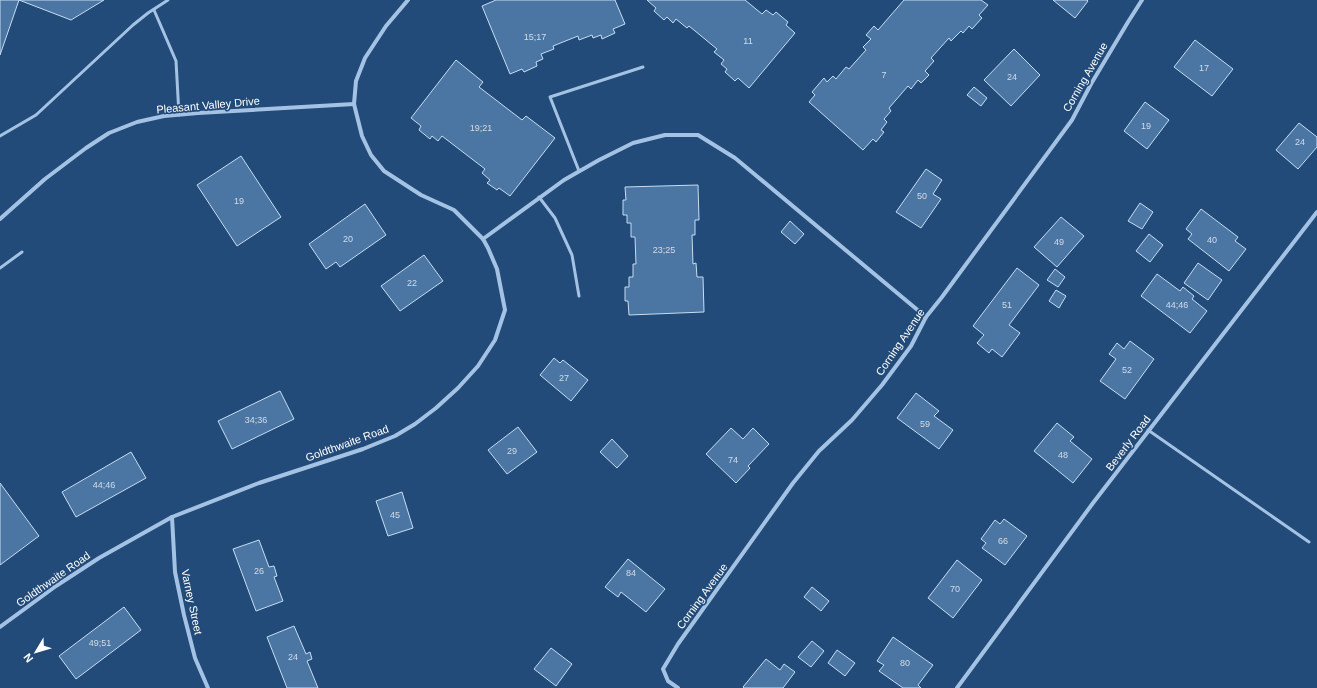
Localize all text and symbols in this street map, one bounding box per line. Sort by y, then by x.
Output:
house number: 15;17 [524,32,546,42]
house number: 11 [743,36,753,46]
street label: Corning Avenue [1060,40,1110,114]
house number: 17 [1199,63,1209,73]
house number: 7 [881,70,887,80]
house number: 24 [1007,72,1017,82]
street label: Pleasant Valley Drive [156,95,260,115]
house number: 19 [1141,121,1151,131]
house number: 19;21 [470,123,492,133]
house number: 24 [1295,137,1305,147]
house number: 50 [917,191,927,201]
house number: 19 [234,196,244,206]
house number: 20 [343,234,353,244]
house number: 40 [1207,235,1217,245]
house number: 49 [1054,237,1064,247]
house number: 23;25 [653,245,675,255]
house number: 22 [407,278,417,288]
house number: 51 [1002,300,1012,310]
house number: 44;46 [1166,300,1188,310]
street label: Corning Avenue [873,306,927,378]
house number: 52 [1122,365,1132,375]
house number: 27 [559,373,569,383]
street label: Beverly Road [1103,413,1153,473]
house number: 34;36 [245,415,267,425]
house number: 59 [920,419,930,429]
street label: Goldthwaite Road [304,422,390,464]
house number: 29 [507,446,517,456]
house number: 48 [1058,450,1068,460]
house number: 74 [728,455,738,465]
house number: 44;46 [93,480,115,490]
house number: 45 [390,510,400,520]
house number: 66 [998,536,1008,546]
street label: Goldthwaite Road [14,549,92,609]
street label: Corning Avenue [674,561,730,631]
house number: 26 [254,566,264,576]
street label: Varney Street [179,568,205,636]
house number: 84 [626,568,636,578]
house number: 70 [950,584,960,594]
north arrow [16,632,56,672]
house number: 49;51 [89,638,111,648]
text: N [21,651,35,665]
house number: 24 [288,652,298,662]
house number: 80 [900,658,910,668]

